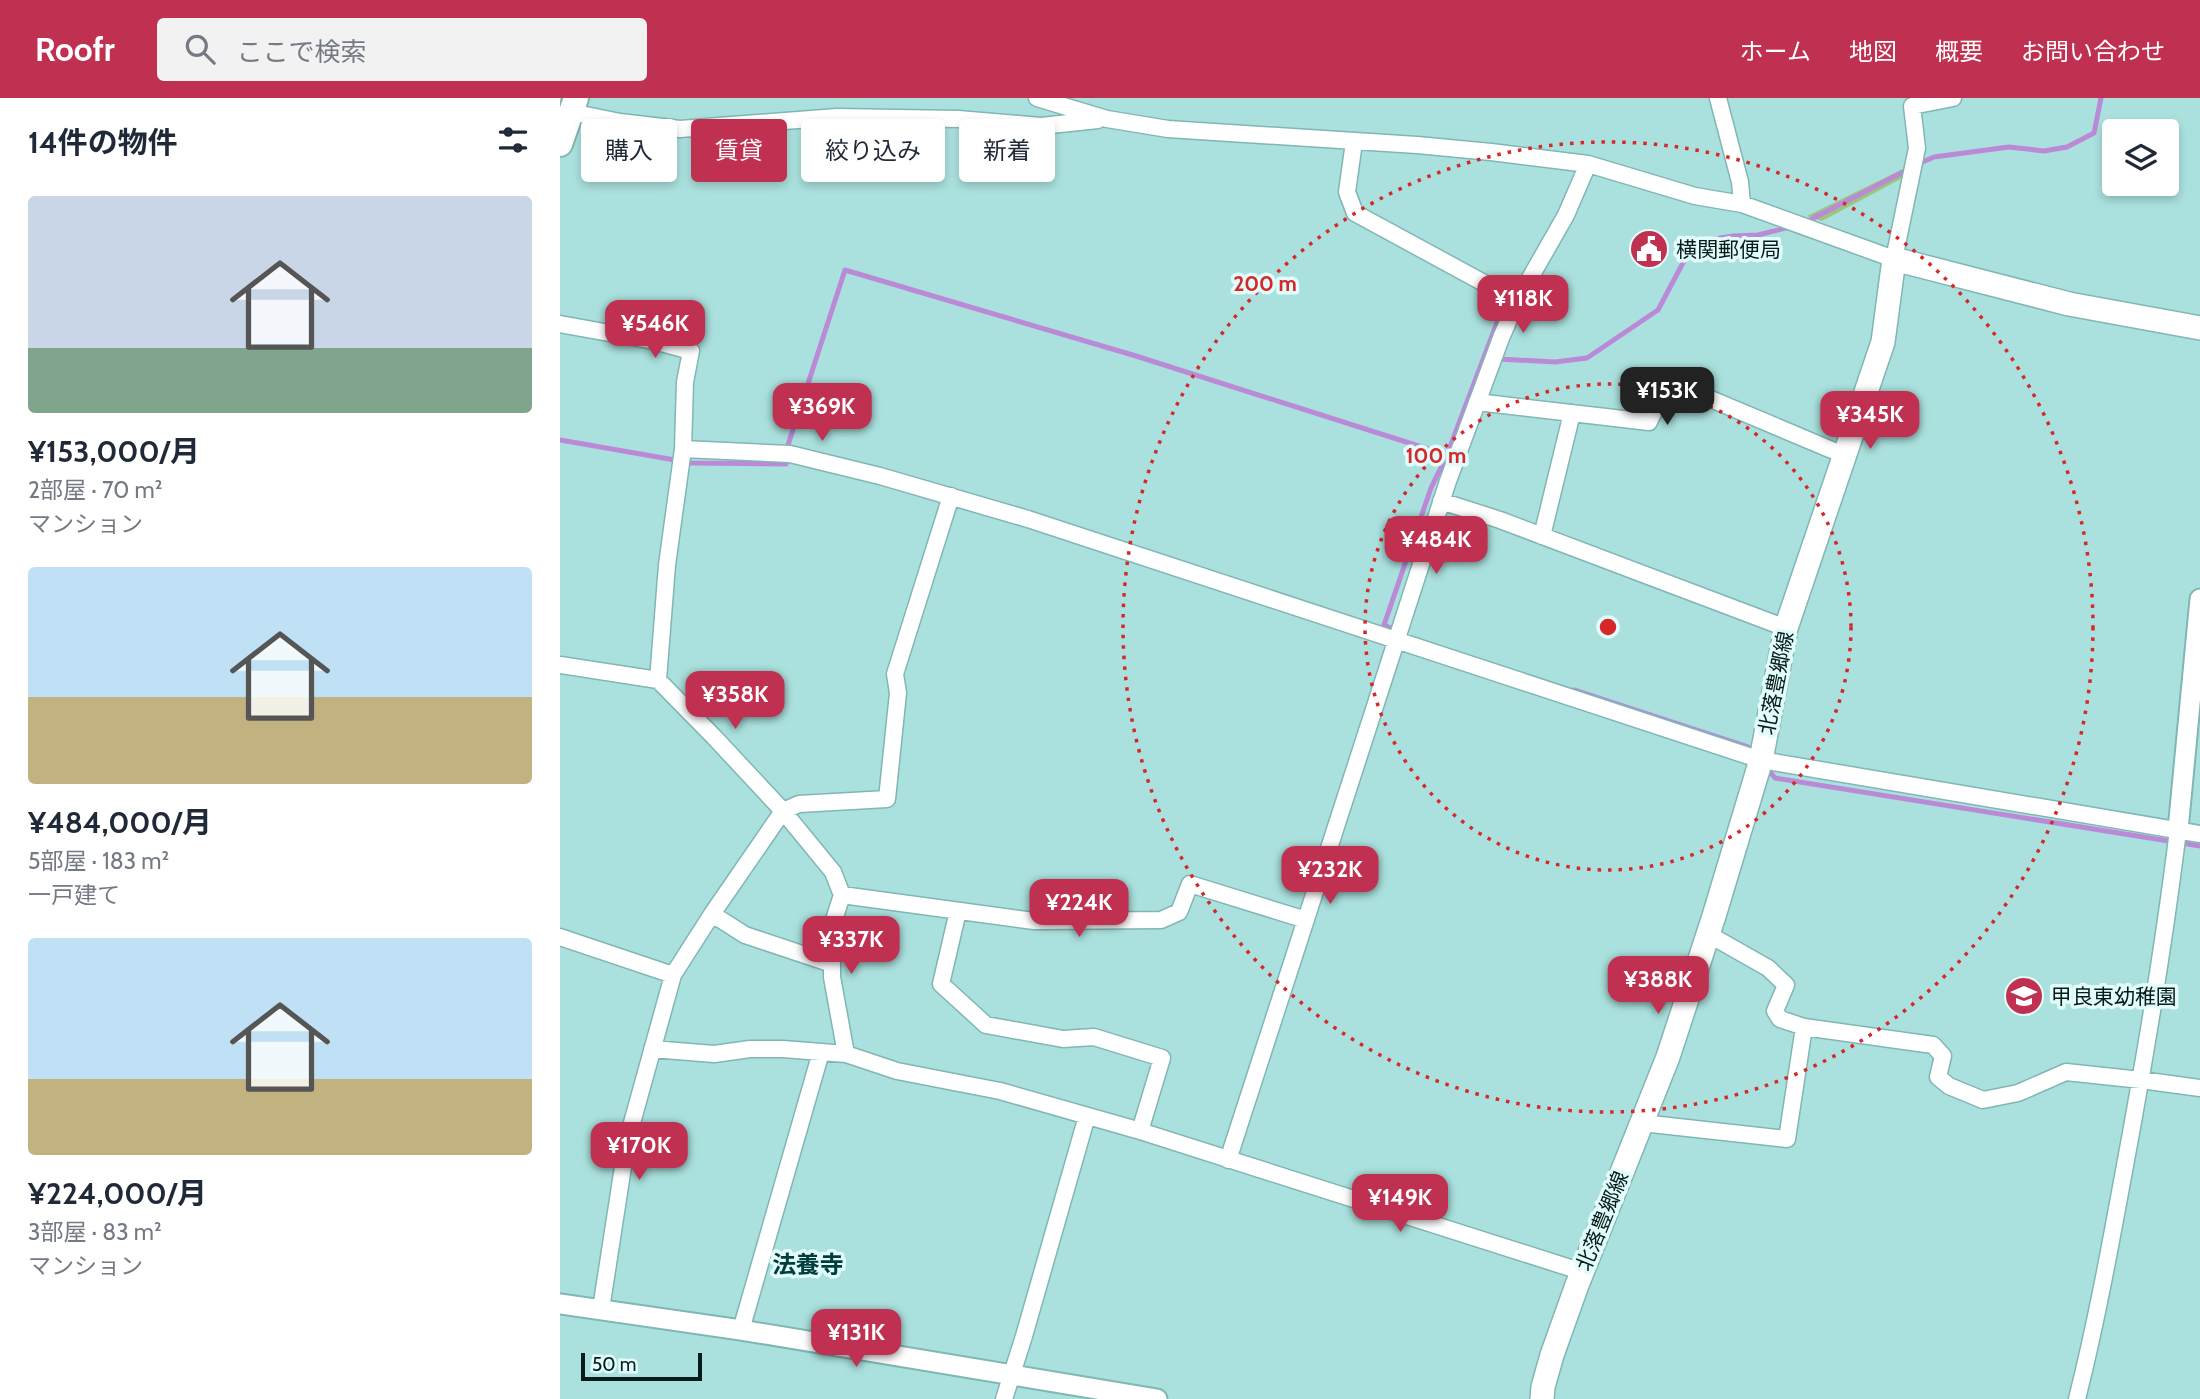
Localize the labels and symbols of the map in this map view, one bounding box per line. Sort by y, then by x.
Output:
public building icon: 横関郵便局 [1628,228,1670,270]
place label: 横関郵便局 [1676,237,1781,262]
text: 200 m [1233,271,1297,296]
pin: ¥118K [1474,275,1572,335]
pin: ¥546K [606,300,704,360]
pin: ¥153K [1618,368,1716,427]
pin: ¥369K [773,384,871,443]
pin: ¥345K [1821,392,1919,451]
text: 100 m [1406,443,1466,468]
pin: ¥484K [1387,517,1485,576]
centre of rings [1596,615,1620,639]
street label: 北落豊郷線 [1754,629,1798,737]
pin: ¥358K [686,672,784,731]
pin: ¥232K [1281,846,1379,906]
pin: ¥224K [1030,880,1128,939]
pin: ¥337K [802,916,900,976]
pin: ¥388K [1609,956,1707,1016]
school or university icon: 甲良東幼稚園 [2003,975,2045,1017]
place label: 甲良東幼稚園 [2051,984,2177,1009]
pin: ¥170K [590,1122,688,1182]
street label: 北落豊郷線 [1571,1168,1633,1274]
pin: ¥149K [1351,1174,1449,1234]
district label: 法養寺 [772,1250,844,1279]
pin: ¥131K [807,1310,905,1369]
scale bar [581,1350,702,1382]

